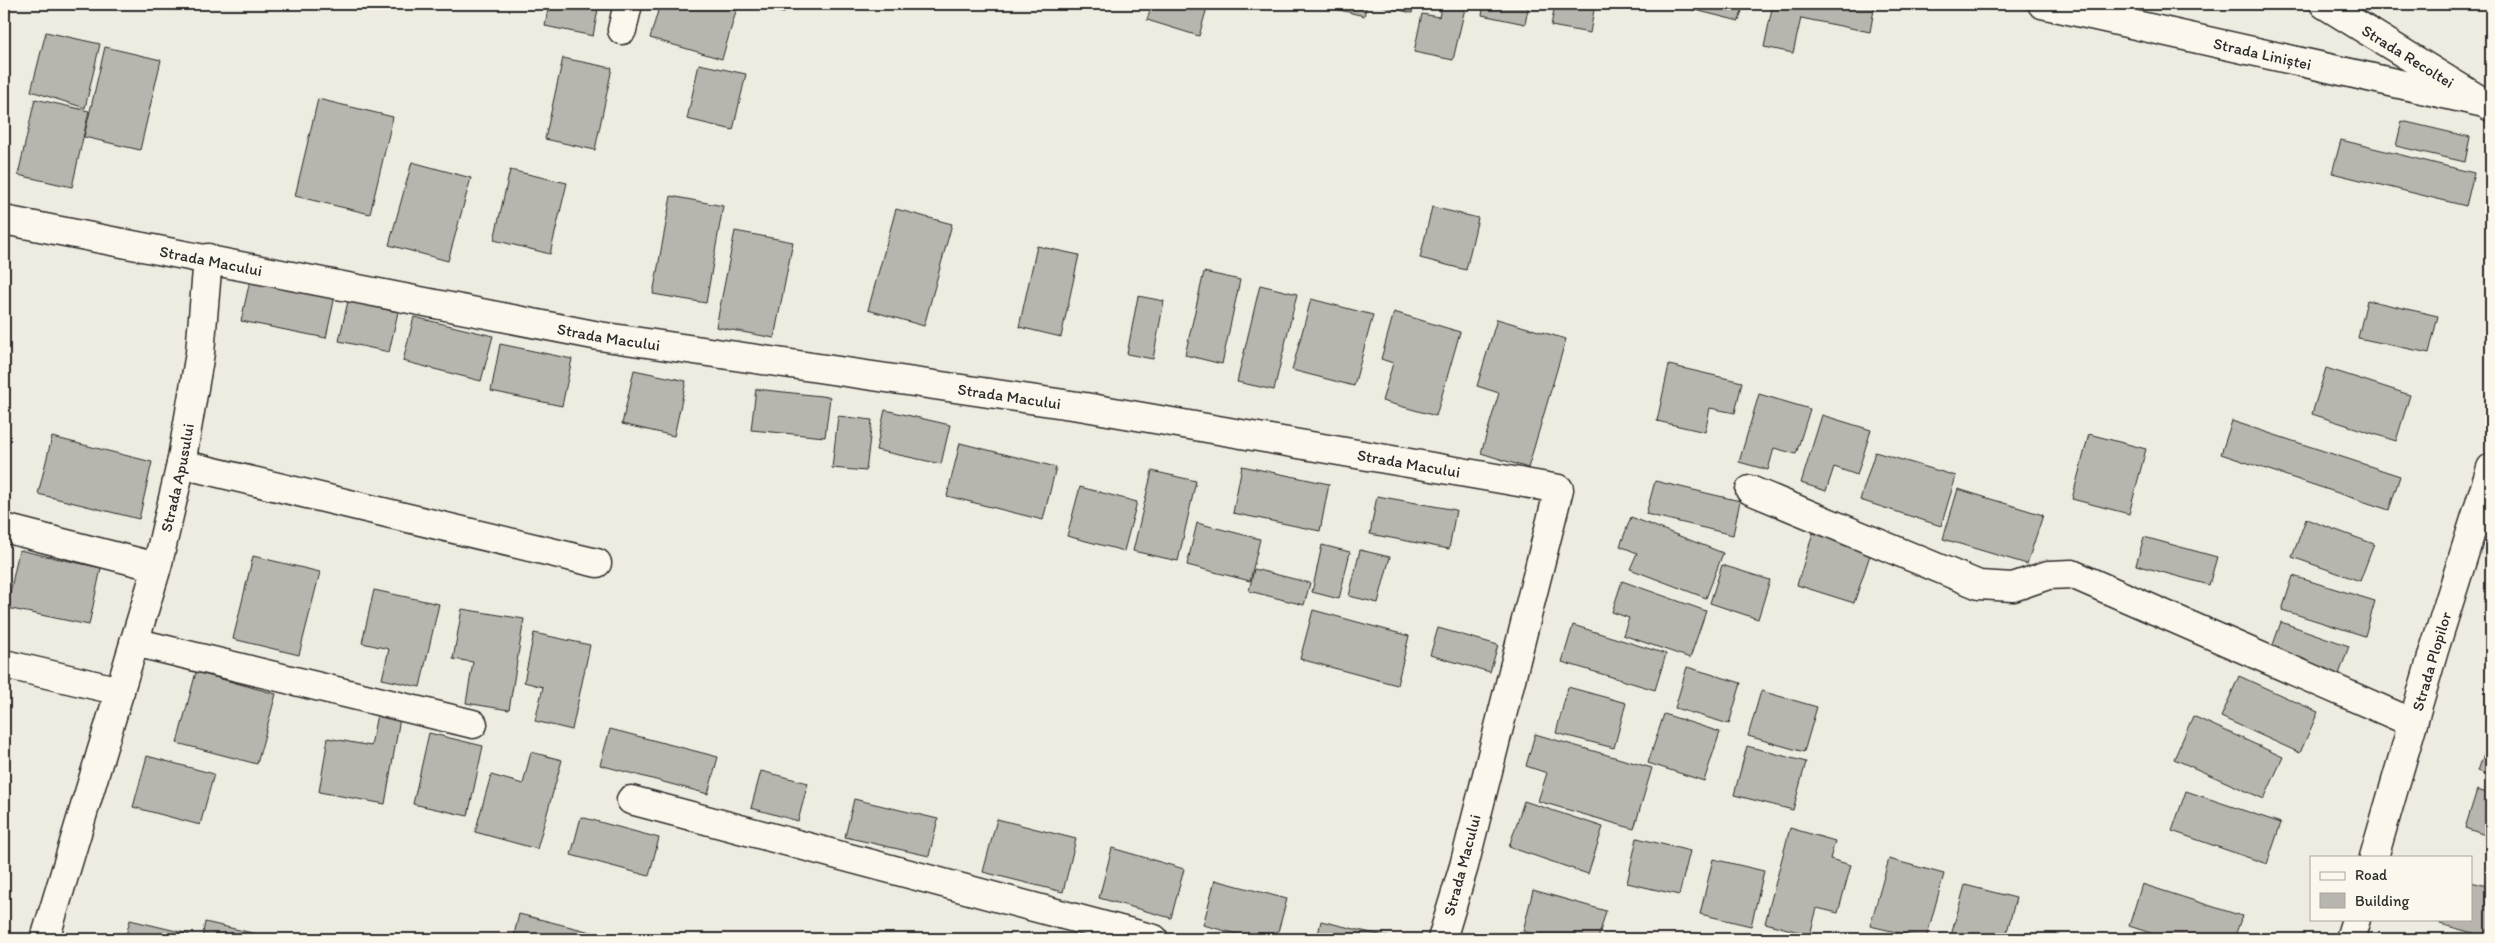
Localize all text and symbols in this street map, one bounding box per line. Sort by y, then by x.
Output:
street label: Strada Recoltei [2359,20,2458,92]
street label: Strada Liniștei [2212,33,2313,74]
street label: Strada Macului [158,241,264,280]
street label: Strada Macului [556,319,662,354]
street label: Strada Macului [956,379,1062,413]
street label: Strada Apusului [156,422,197,534]
street label: Strada Macului [1356,445,1462,481]
street label: Strada Plopilor [2407,609,2455,713]
street label: Strada Macului [1439,812,1485,918]
legend [2310,856,2472,920]
text: Road [2355,866,2388,884]
text: Building [2355,892,2409,910]

